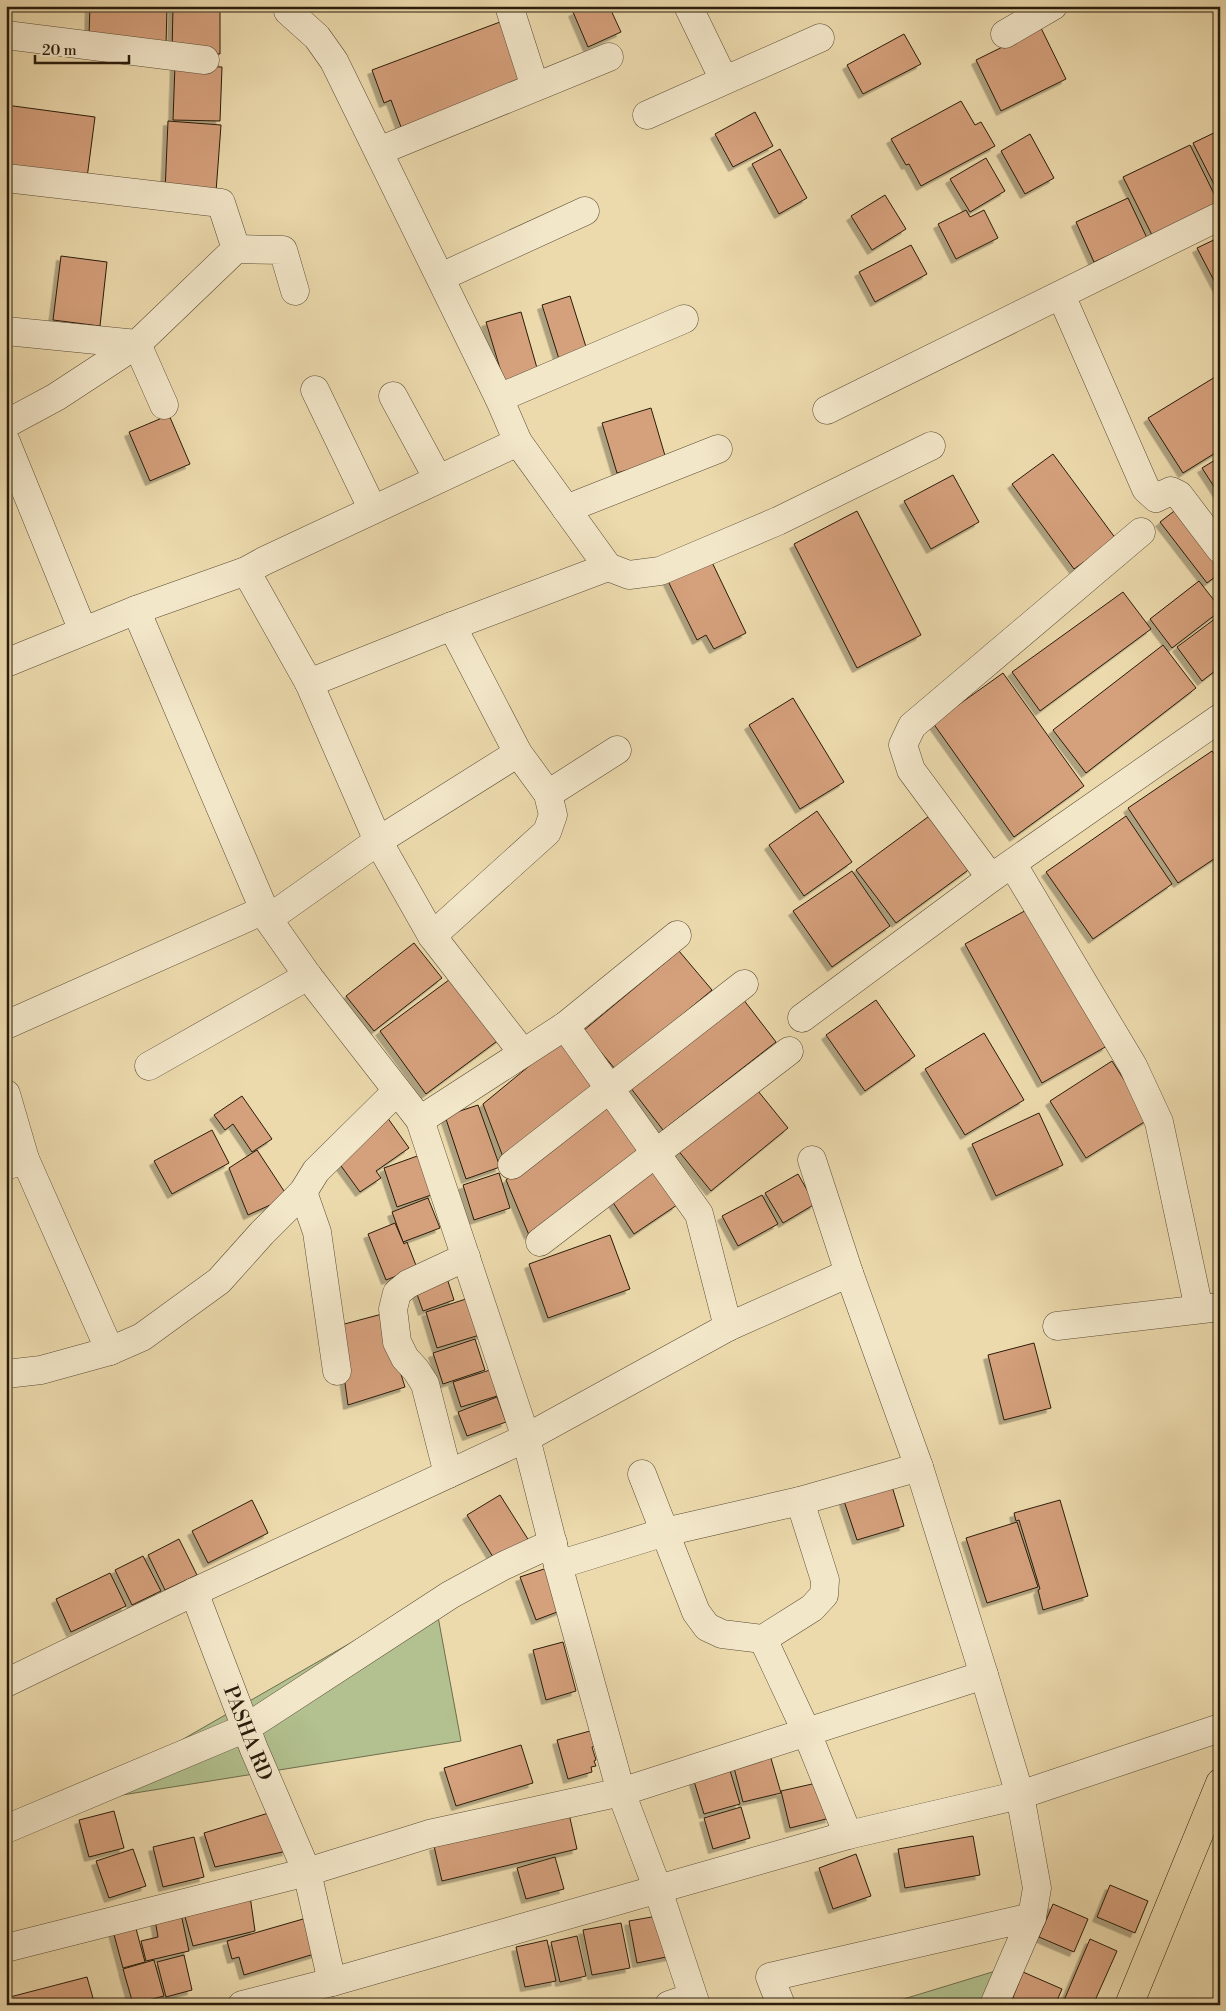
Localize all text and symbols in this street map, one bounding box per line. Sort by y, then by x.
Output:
scale bar [35,32,129,64]
text: 20 m [42,41,77,60]
street label: PASHA RD [217,1682,277,1785]

